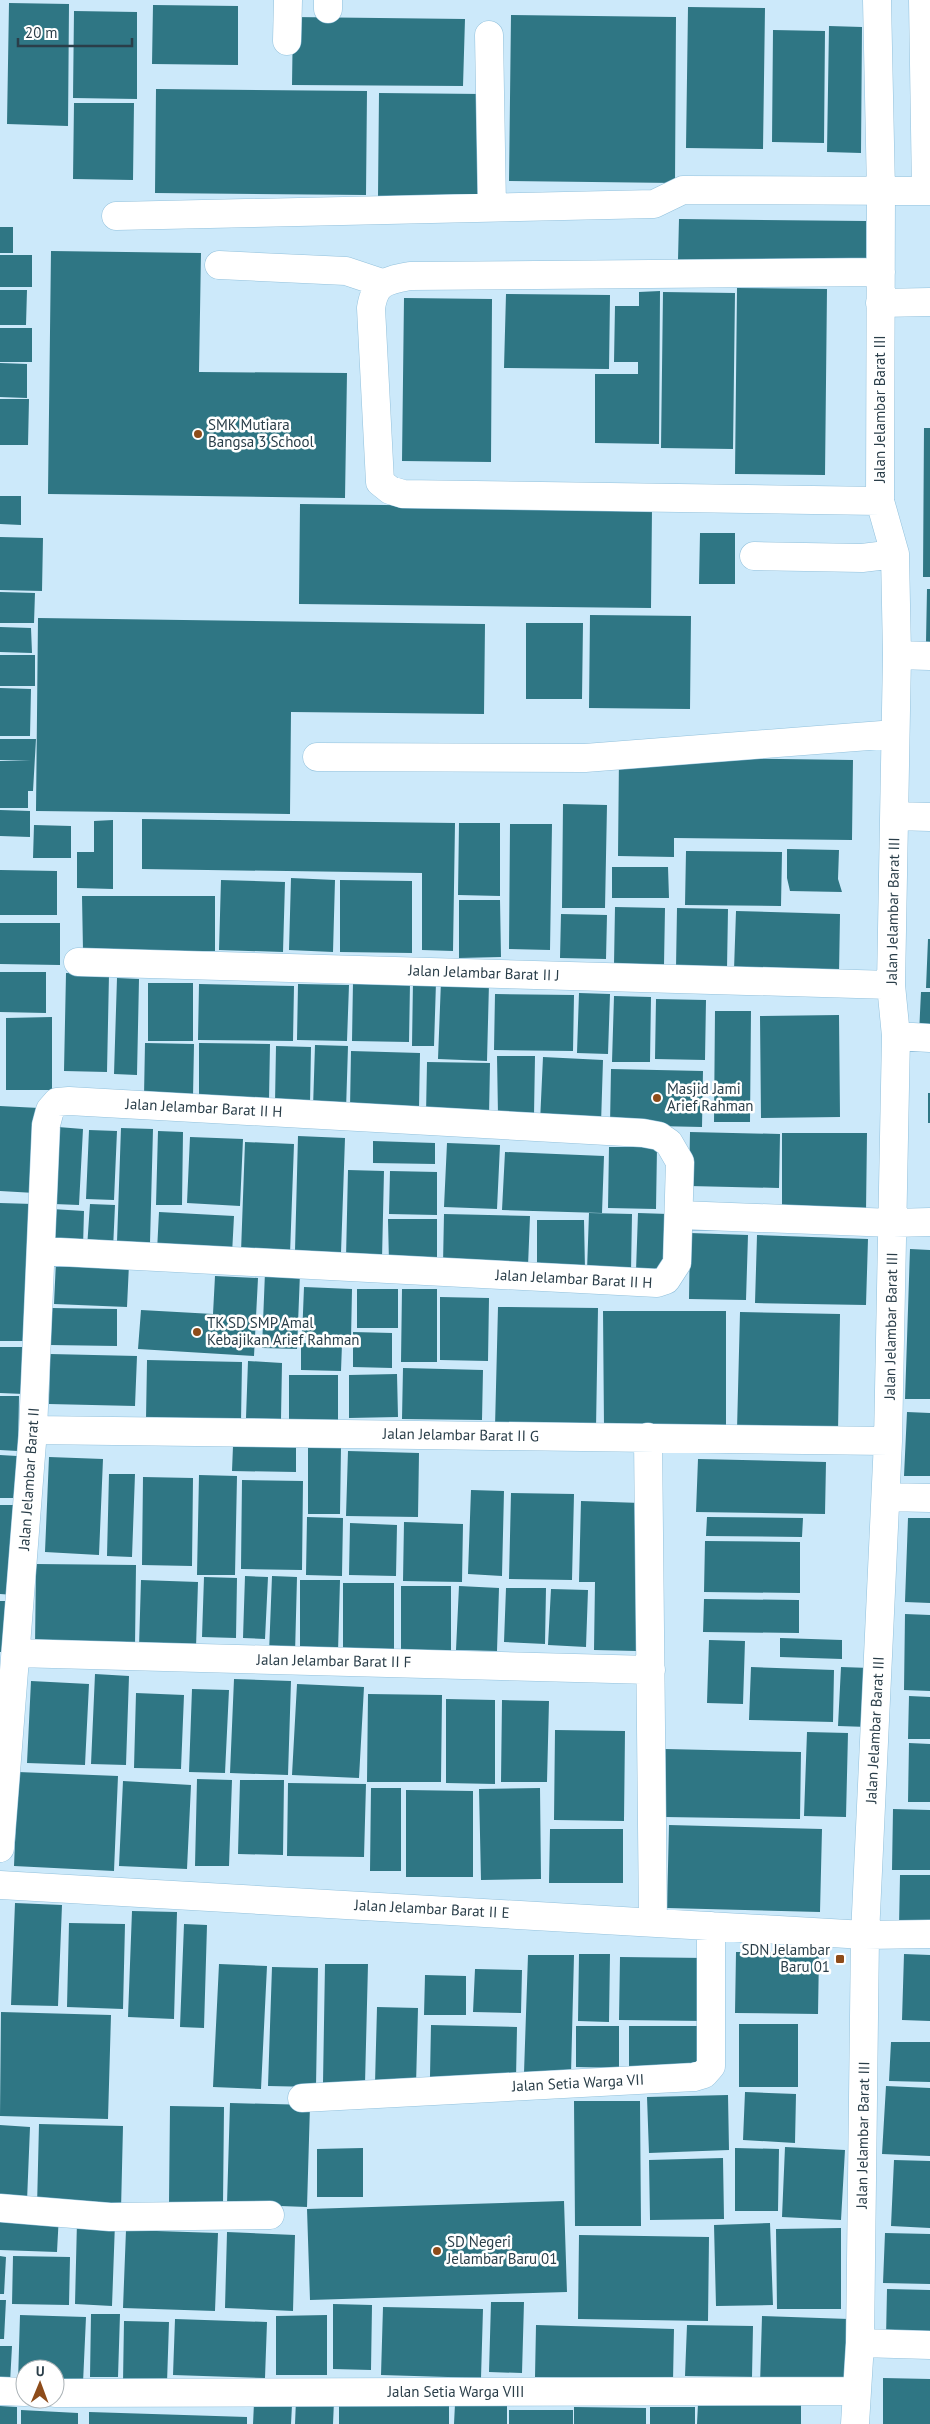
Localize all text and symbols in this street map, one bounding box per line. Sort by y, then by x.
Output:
scale bar [18,15,131,47]
text: 20 m [25,23,58,42]
street label: Jalan Jelambar Barat III [870,335,889,484]
place label: SMK Mutiara Bangsa 3 School [208,415,314,451]
marker: SMK Mutiara Bangsa 3 School [192,428,204,440]
street label: Jalan Jelambar Barat III [882,837,903,986]
street label: Jalan Jelambar Barat II J [407,960,560,985]
place label: Masjid Jami Arief Rahman [667,1079,754,1115]
marker: Masjid Jami Arief Rahman [651,1092,663,1104]
street label: Jalan Jelambar Barat II H [124,1094,283,1121]
street label: Jalan Jelambar Barat III [880,1252,901,1401]
street label: Jalan Jelambar Barat II H [494,1265,653,1292]
place label: TK SD SMP Amal Kebajikan Arief Rahman [207,1313,360,1349]
marker: TK SD SMP Amal Kebajikan Arief Rahman [191,1326,203,1338]
street label: Jalan Jelambar Barat II [14,1407,43,1552]
street label: Jalan Jelambar Barat II G [382,1424,539,1445]
street label: Jalan Jelambar Barat II F [255,1650,412,1671]
street label: Jalan Jelambar Barat III [861,1656,888,1805]
street label: Jalan Jelambar Barat II E [353,1895,510,1922]
place label: SDN Jelambar Baru 01 [741,1940,830,1976]
marker: SDN Jelambar Baru 01 [834,1953,846,1965]
street label: Jalan Jelambar Barat III [852,2061,873,2210]
street label: Jalan Setia Warga VII [510,2070,645,2096]
place label: SD Negeri Jelambar Baru 01 [446,2232,557,2268]
marker: SD Negeri Jelambar Baru 01 [431,2245,443,2257]
north arrow [15,2359,65,2409]
text: U [36,2362,45,2380]
street label: Jalan Setia Warga VIII [387,2382,524,2401]

